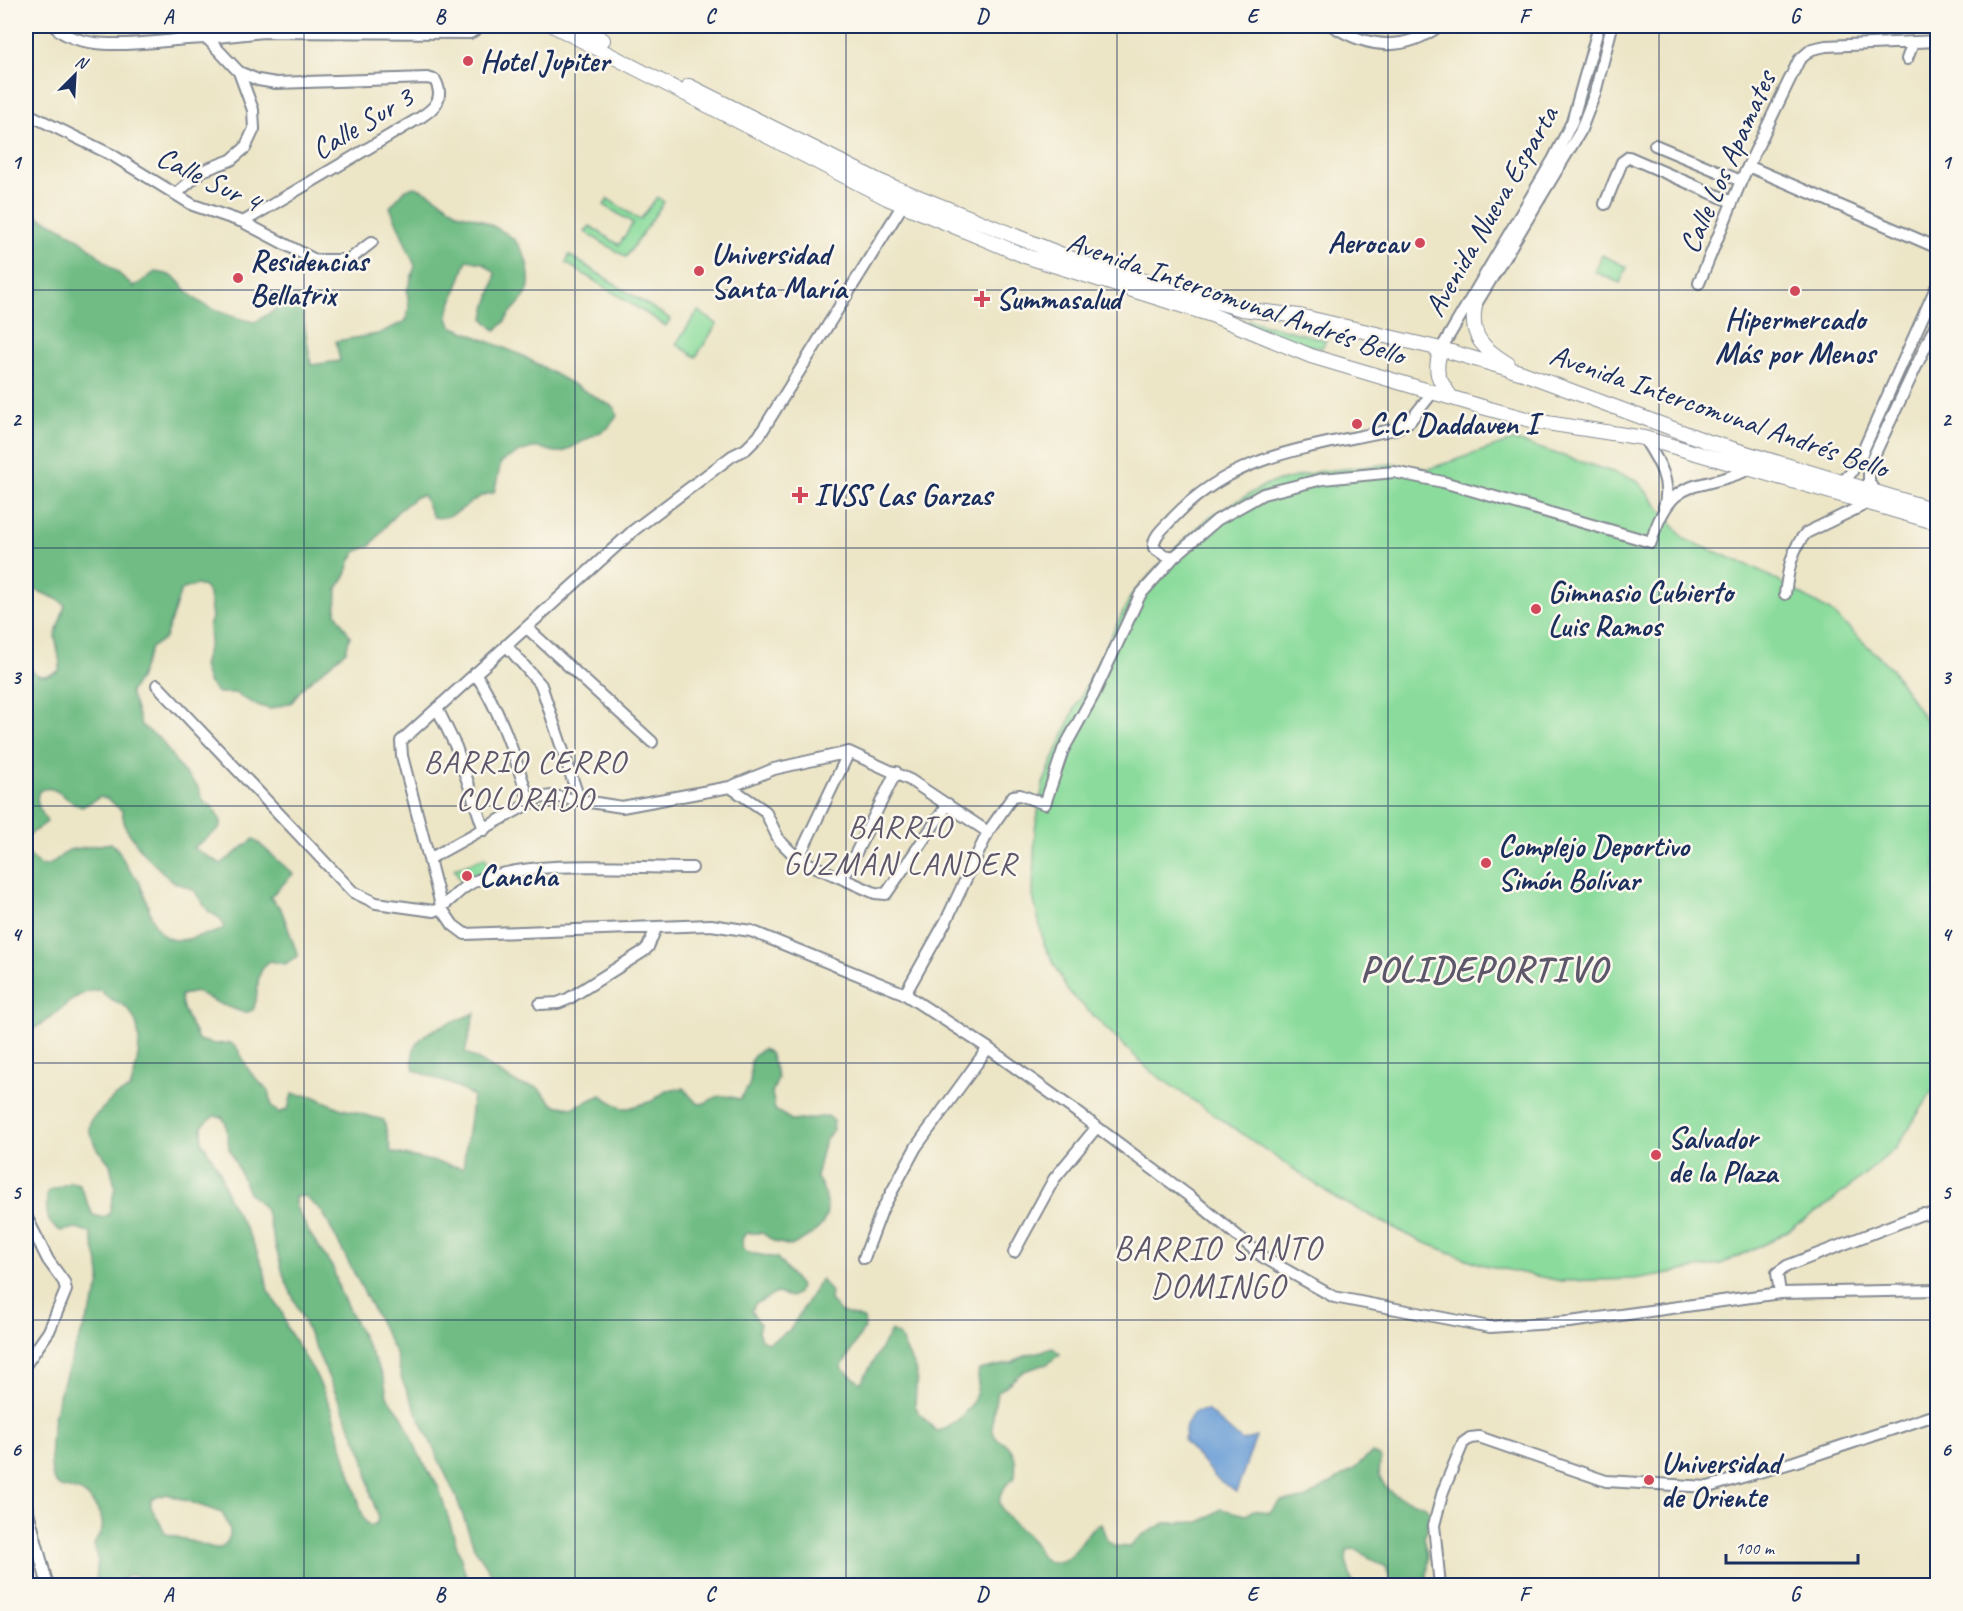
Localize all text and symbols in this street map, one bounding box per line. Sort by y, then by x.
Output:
text: A [163,4,175,29]
text: B [435,4,447,29]
text: C [705,4,717,29]
text: D [976,4,990,29]
text: E [1247,4,1261,29]
text: F [1519,4,1533,29]
text: G [1790,4,1803,29]
place label: Hotel Jupiter [480,42,612,80]
north arrow [45,45,105,105]
text: N [72,51,92,75]
marker: Hotel Jupiter [461,54,475,68]
street label: Calle Los Apamates [1670,63,1785,259]
street label: Calle Sur 3 [304,77,422,168]
street label: Avenida Nueva Esparta [1415,97,1568,323]
street label: Calle Sur 4 [150,137,270,222]
text: 1 [12,150,23,175]
text: 1 [1942,150,1953,175]
street label: Avenida Intercomunal Andrés Bello [1062,222,1413,375]
place label: Aerocav [1328,224,1411,262]
place label: Universidad Santa María [711,235,849,307]
marker: Aerocav [1413,236,1427,250]
place label: Residencias Bellatrix [250,242,371,314]
marker: Universidad Santa María [692,264,706,278]
marker: Residencias Bellatrix [231,271,245,285]
place label: Summasalud [996,280,1126,318]
marker: Hipermercado Más por Menos [1788,284,1802,298]
marker: Summasalud [973,290,991,308]
place label: Hipermercado Más por Menos [1715,300,1879,372]
street label: Avenida Intercomunal Andrés Bello [1545,335,1896,488]
place label: C.C. Daddaven I [1369,405,1544,443]
text: 2 [12,407,23,432]
text: 2 [1942,407,1953,432]
marker: C.C. Daddaven I [1350,417,1364,431]
place label: IVSS Las Garzas [814,476,995,514]
marker: IVSS Las Garzas [791,486,809,504]
place label: Gimnasio Cubierto Luis Ramos [1548,573,1736,645]
marker: Gimnasio Cubierto Luis Ramos [1529,602,1543,616]
text: 3 [12,665,23,690]
text: 3 [1942,665,1953,690]
district label: BARRIO CERRO COLORADO [424,741,628,819]
district label: BARRIO GUZMÁN LANDER [783,806,1019,884]
place label: Complejo Deportivo Simón Bolívar [1498,827,1691,899]
marker: Complejo Deportivo Simón Bolívar [1479,856,1493,870]
place label: Cancha [479,857,560,895]
marker: Cancha [460,869,474,883]
text: 4 [12,922,24,947]
text: 4 [1942,922,1954,947]
district label: POLIDEPORTIVO [1360,946,1611,992]
place label: Salvador de la Plaza [1668,1119,1780,1191]
marker: Salvador de la Plaza [1649,1148,1663,1162]
text: 5 [12,1180,23,1205]
text: 5 [1942,1180,1953,1205]
district label: BARRIO SANTO DOMINGO [1114,1227,1324,1307]
text: 6 [11,1437,22,1462]
text: 6 [1941,1437,1952,1462]
place label: Universidad de Oriente [1661,1444,1785,1516]
marker: Universidad de Oriente [1642,1473,1656,1487]
scale bar [1726,1527,1858,1565]
text: 100 m [1735,1537,1776,1559]
text: A [163,1582,175,1607]
text: B [435,1582,447,1607]
text: C [705,1582,717,1607]
text: D [976,1582,990,1607]
text: E [1247,1582,1261,1607]
text: F [1519,1582,1533,1607]
text: G [1790,1582,1803,1607]

